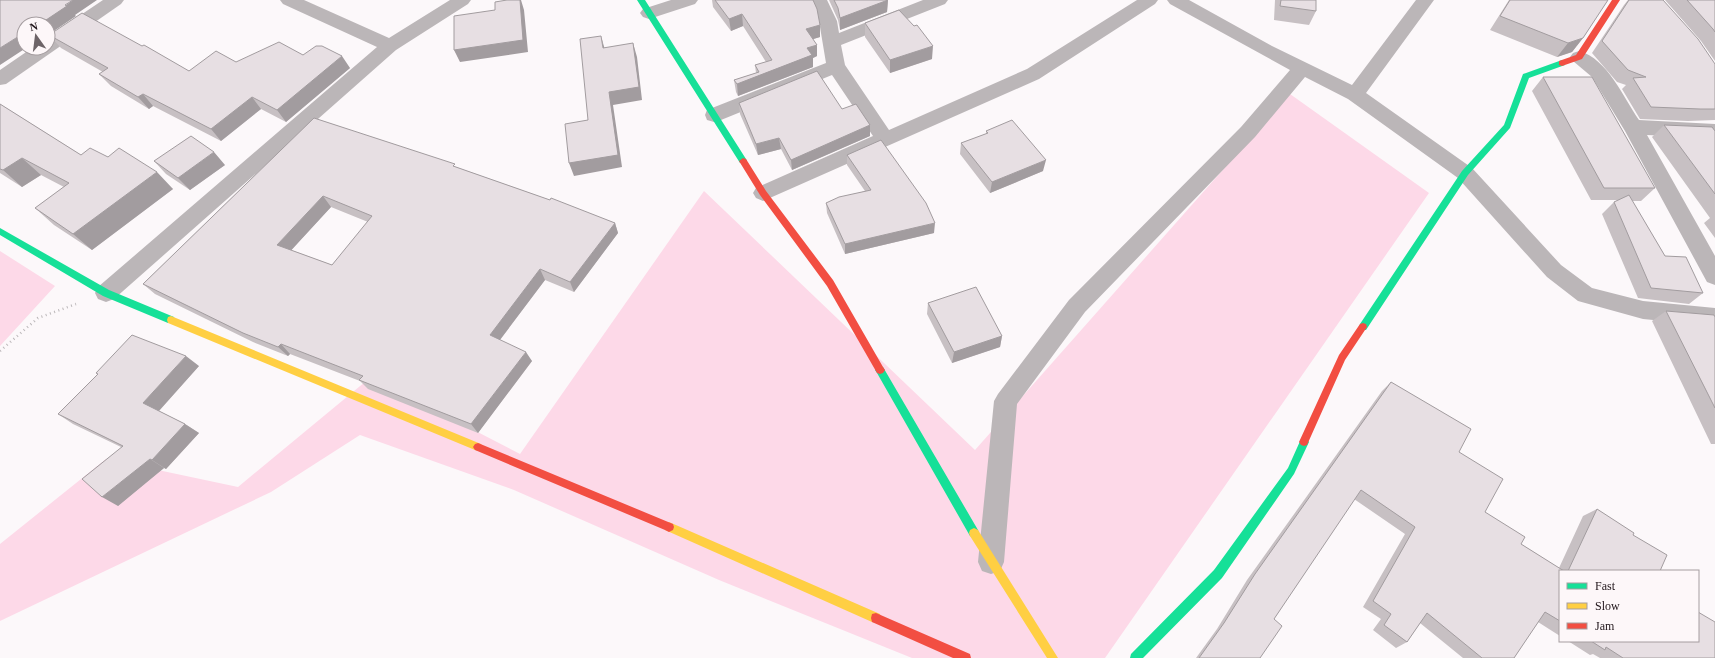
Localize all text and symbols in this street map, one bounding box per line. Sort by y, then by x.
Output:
north arrow [16,16,56,56]
text: N [28,20,39,33]
legend [1559,570,1699,642]
text: Fast [1595,579,1616,593]
text: Slow [1595,599,1620,613]
text: Jam [1595,619,1615,633]

